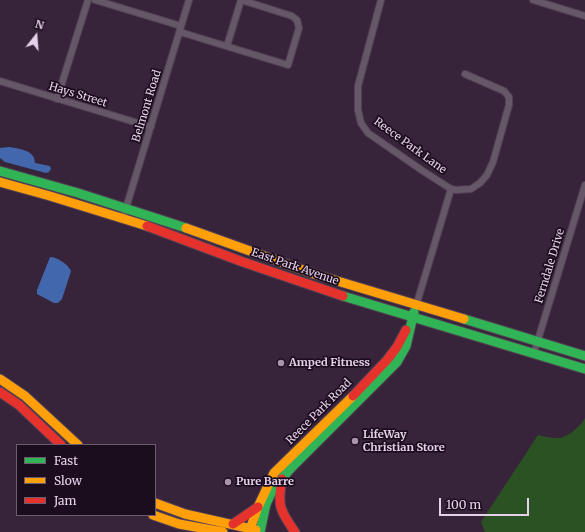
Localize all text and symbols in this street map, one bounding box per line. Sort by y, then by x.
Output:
north arrow [16,16,56,56]
text: N [33,17,46,32]
street label: Belmont Road [130,68,164,144]
street label: Hays Street [47,80,109,110]
street label: Reece Park Lane [371,115,449,177]
street label: Ferndale Drive [532,227,568,305]
street label: East Park Avenue [250,246,340,288]
place label: Amped Fitness [289,356,370,370]
marker: Amped Fitness [276,358,286,368]
street label: Reece Park Road [284,377,354,447]
place label: LifeWay Christian Store [363,428,445,454]
marker: LifeWay Christian Store [350,436,360,446]
legend [16,444,156,516]
text: Fast [54,453,78,468]
text: Slow [54,473,82,488]
place label: Pure Barre [236,475,294,489]
marker: Pure Barre [223,477,233,487]
scale bar [441,490,531,516]
text: Jam [54,493,76,508]
text: 100 m [446,497,481,512]

